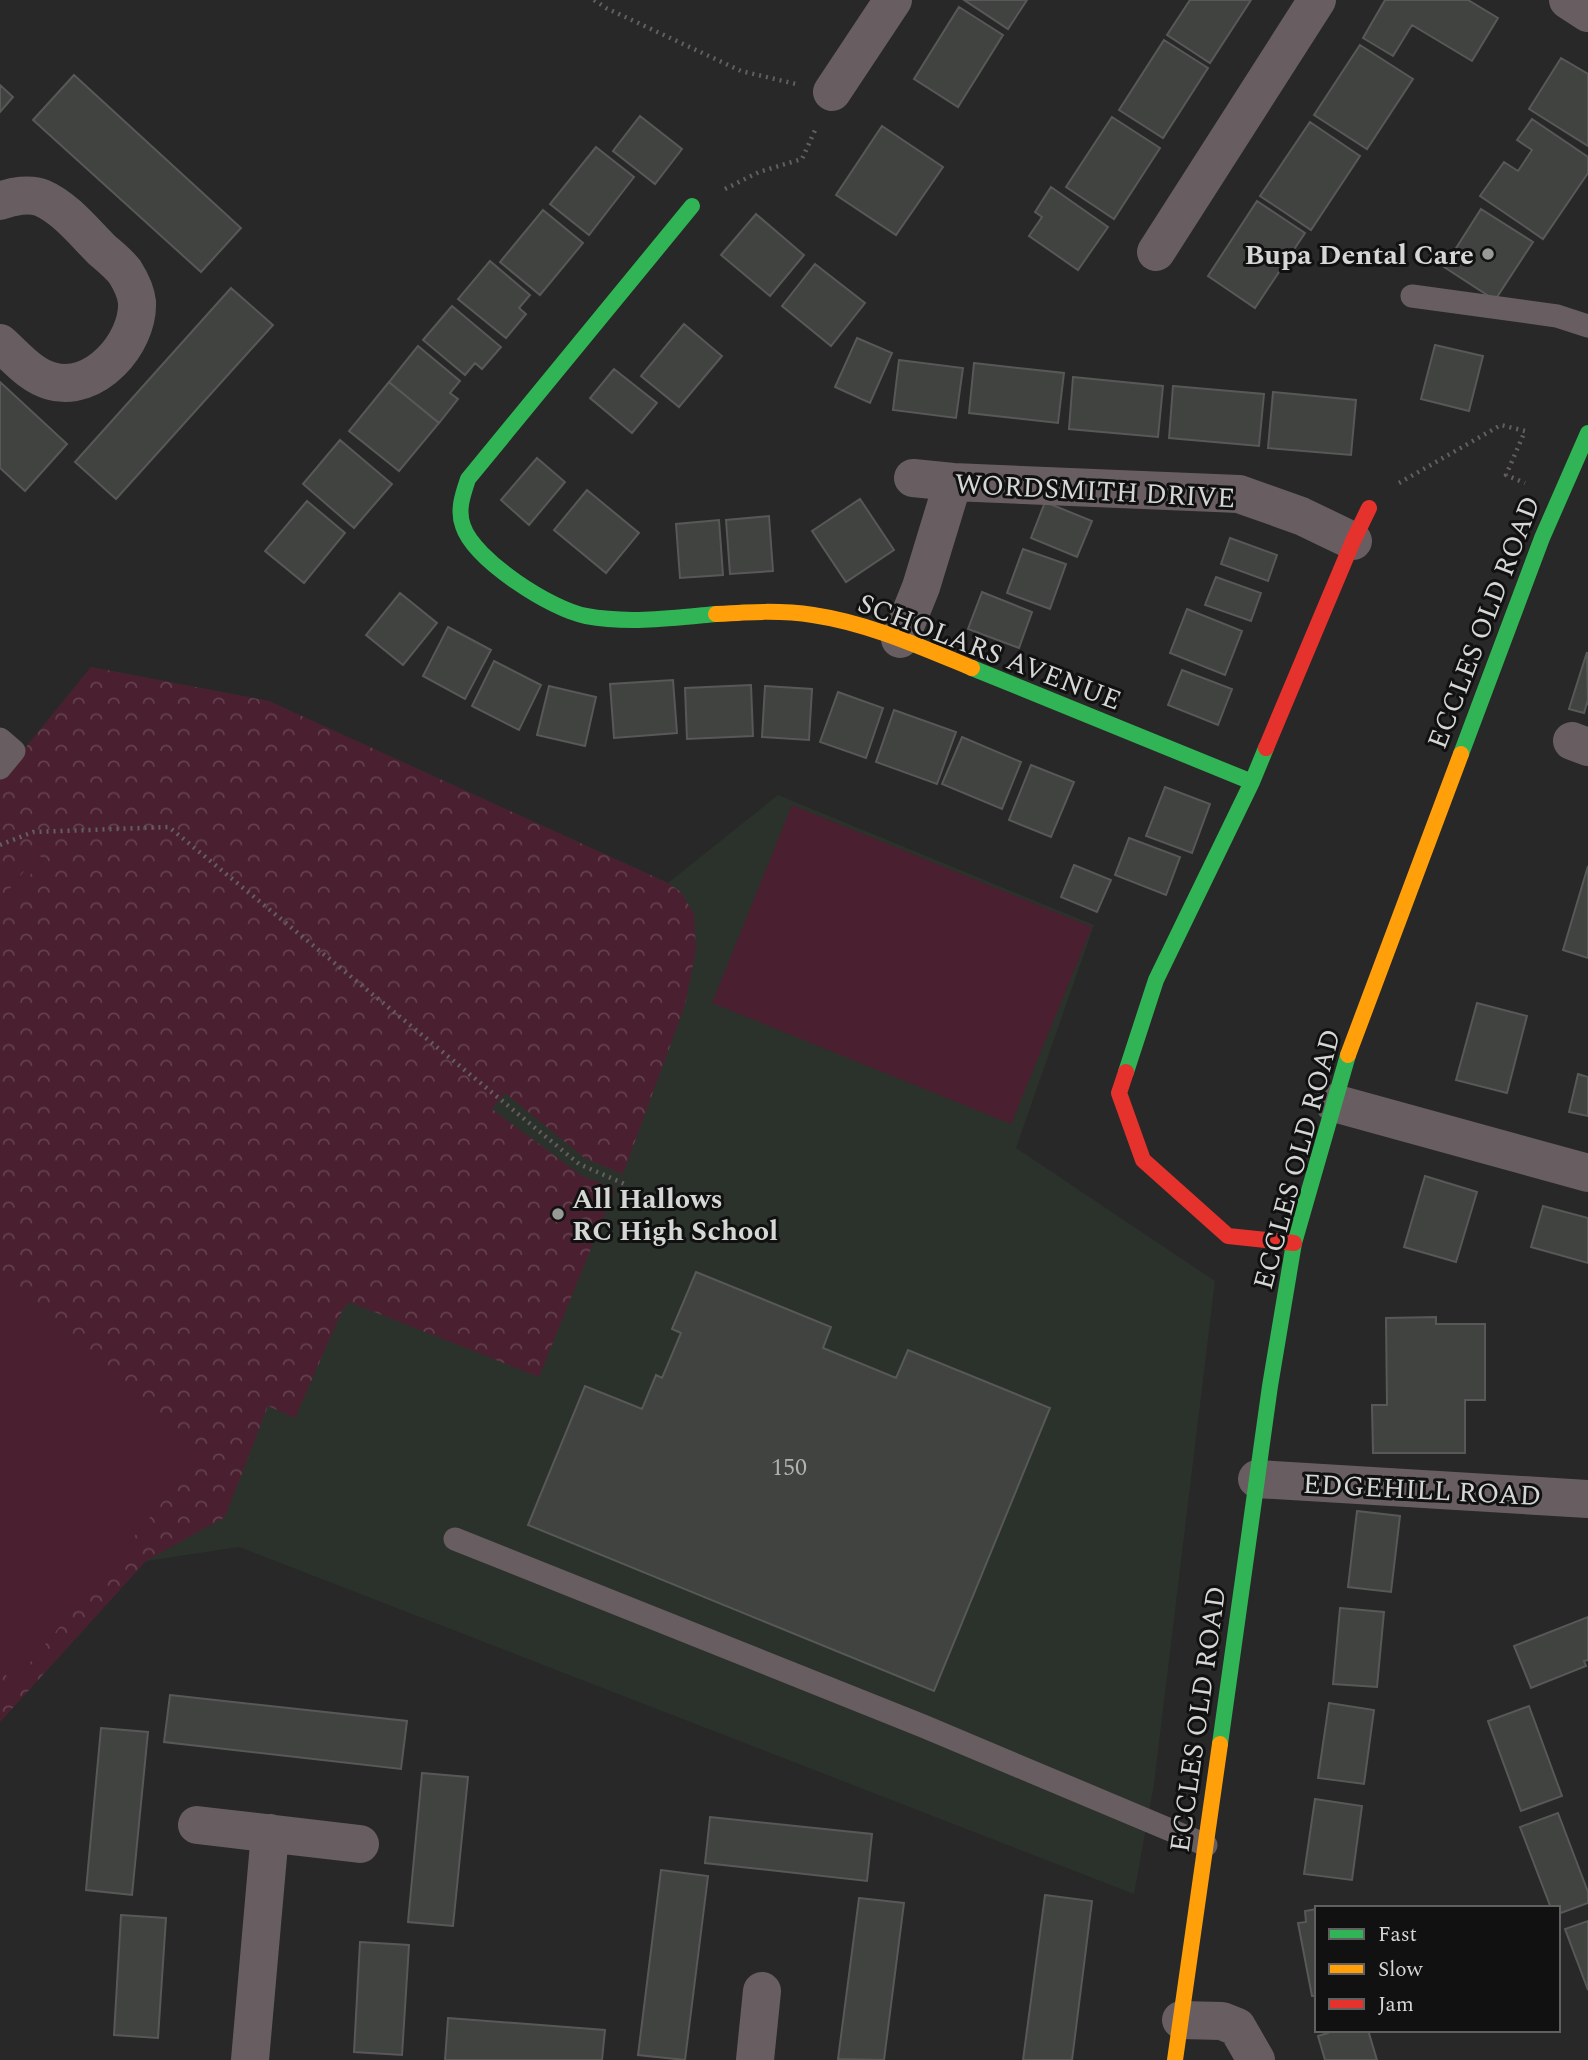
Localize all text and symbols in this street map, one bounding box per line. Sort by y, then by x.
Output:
place label: Bupa Dental Care [1245,234,1474,277]
marker: Bupa Dental Care [1480,246,1496,262]
street label: WORDSMITH DRIVE [953,463,1236,520]
street label: ECCLES OLD ROAD [1416,490,1553,755]
street label: SCHOLARS AVENUE [851,582,1128,723]
street label: ECCLES OLD ROAD [1242,1024,1353,1294]
place label: All Hallows RC High School [572,1178,778,1253]
marker: All Hallows RC High School [550,1206,566,1222]
house number: 150 [771,1450,807,1486]
street label: EDGEHILL ROAD [1302,1463,1542,1518]
street label: ECCLES OLD ROAD [1159,1583,1238,1855]
legend [1315,1906,1560,2032]
text: Fast [1378,1919,1417,1951]
text: Slow [1378,1954,1424,1986]
text: Jam [1378,1989,1414,2021]

